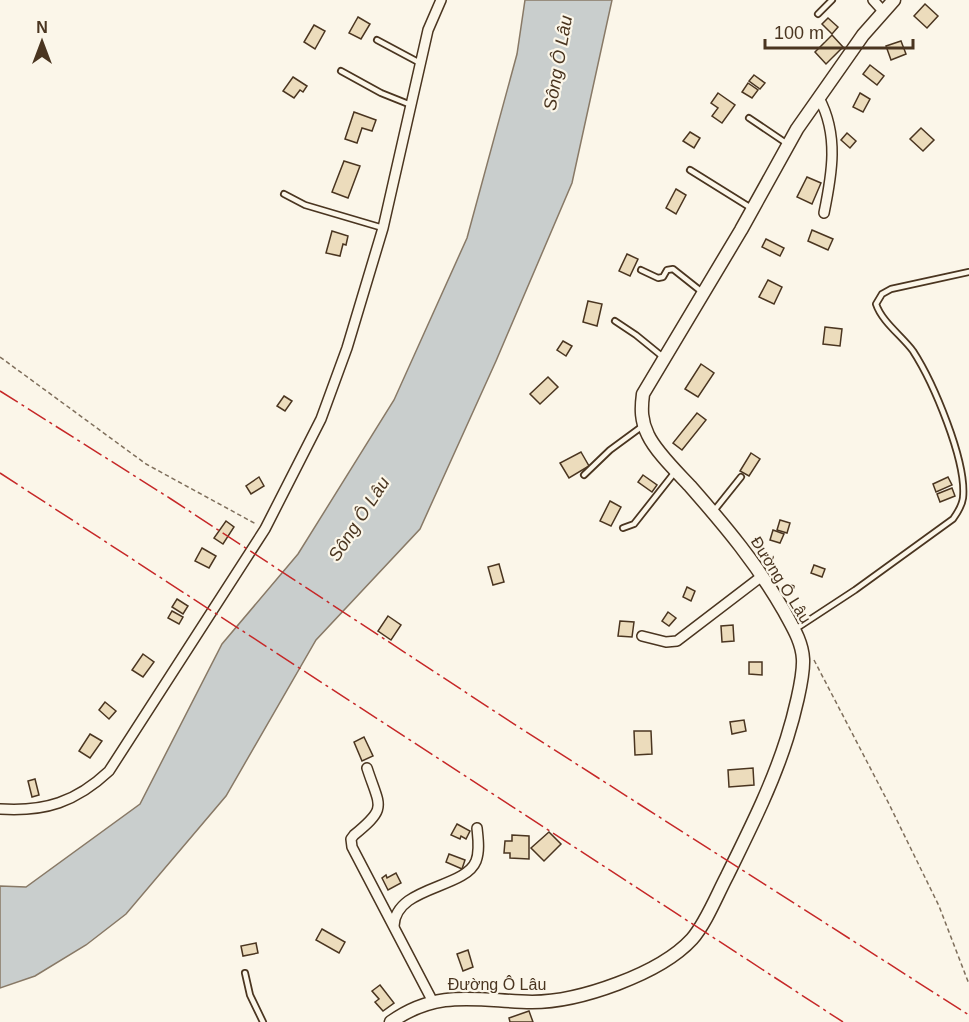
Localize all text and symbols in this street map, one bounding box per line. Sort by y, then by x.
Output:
north arrow [12,12,72,72]
scale bar [765,12,914,50]
water label: Sông Ô Lâu [539,14,576,112]
text: N [36,19,48,36]
text: 100 m [774,23,824,43]
water label: Sông Ô Lâu [324,473,394,565]
street label: Đường Ô Lâu [748,533,815,626]
street label: Đường Ô Lâu [448,975,546,993]

